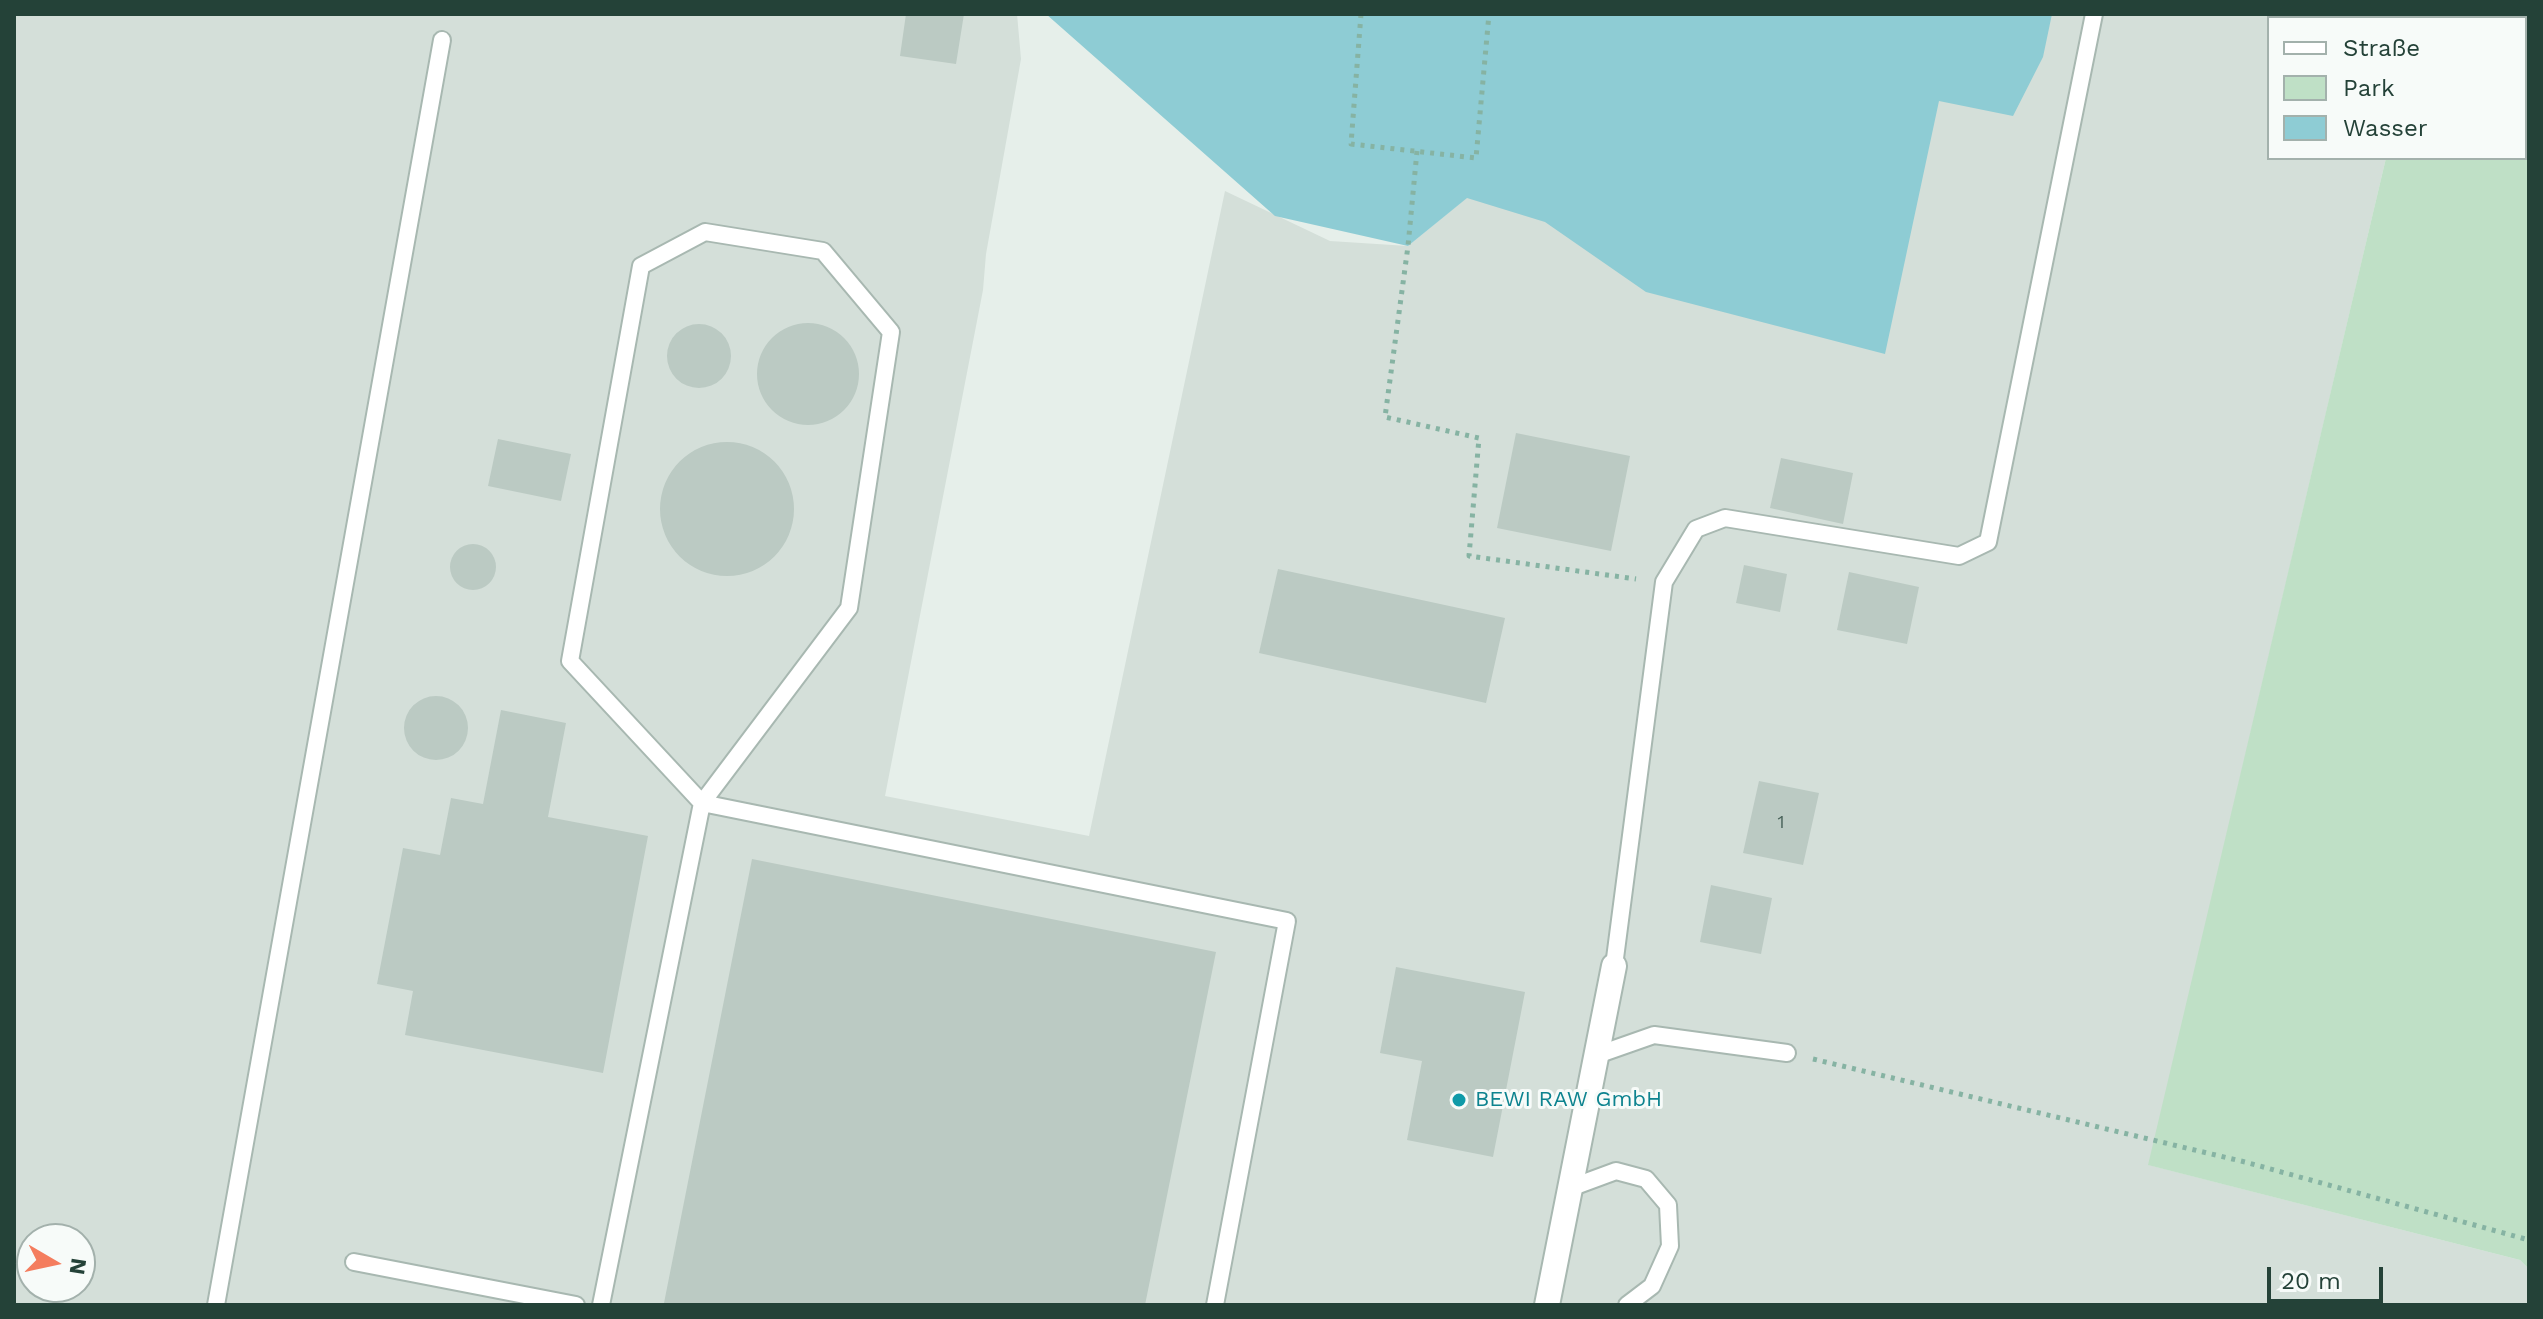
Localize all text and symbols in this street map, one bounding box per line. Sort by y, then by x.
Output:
legend [2267,16,2527,160]
text: Straße [2343,34,2420,62]
text: Park [2343,74,2395,102]
text: Wasser [2343,114,2428,142]
house number: 1 [1777,812,1785,834]
place label: BEWI RAW GmbH [1475,1087,1662,1113]
marker: BEWI RAW GmbH [1450,1091,1468,1109]
north arrow [16,1223,96,1303]
scale bar [2271,1251,2387,1301]
text: N [65,1257,92,1277]
text: 20 m [2281,1267,2341,1295]

